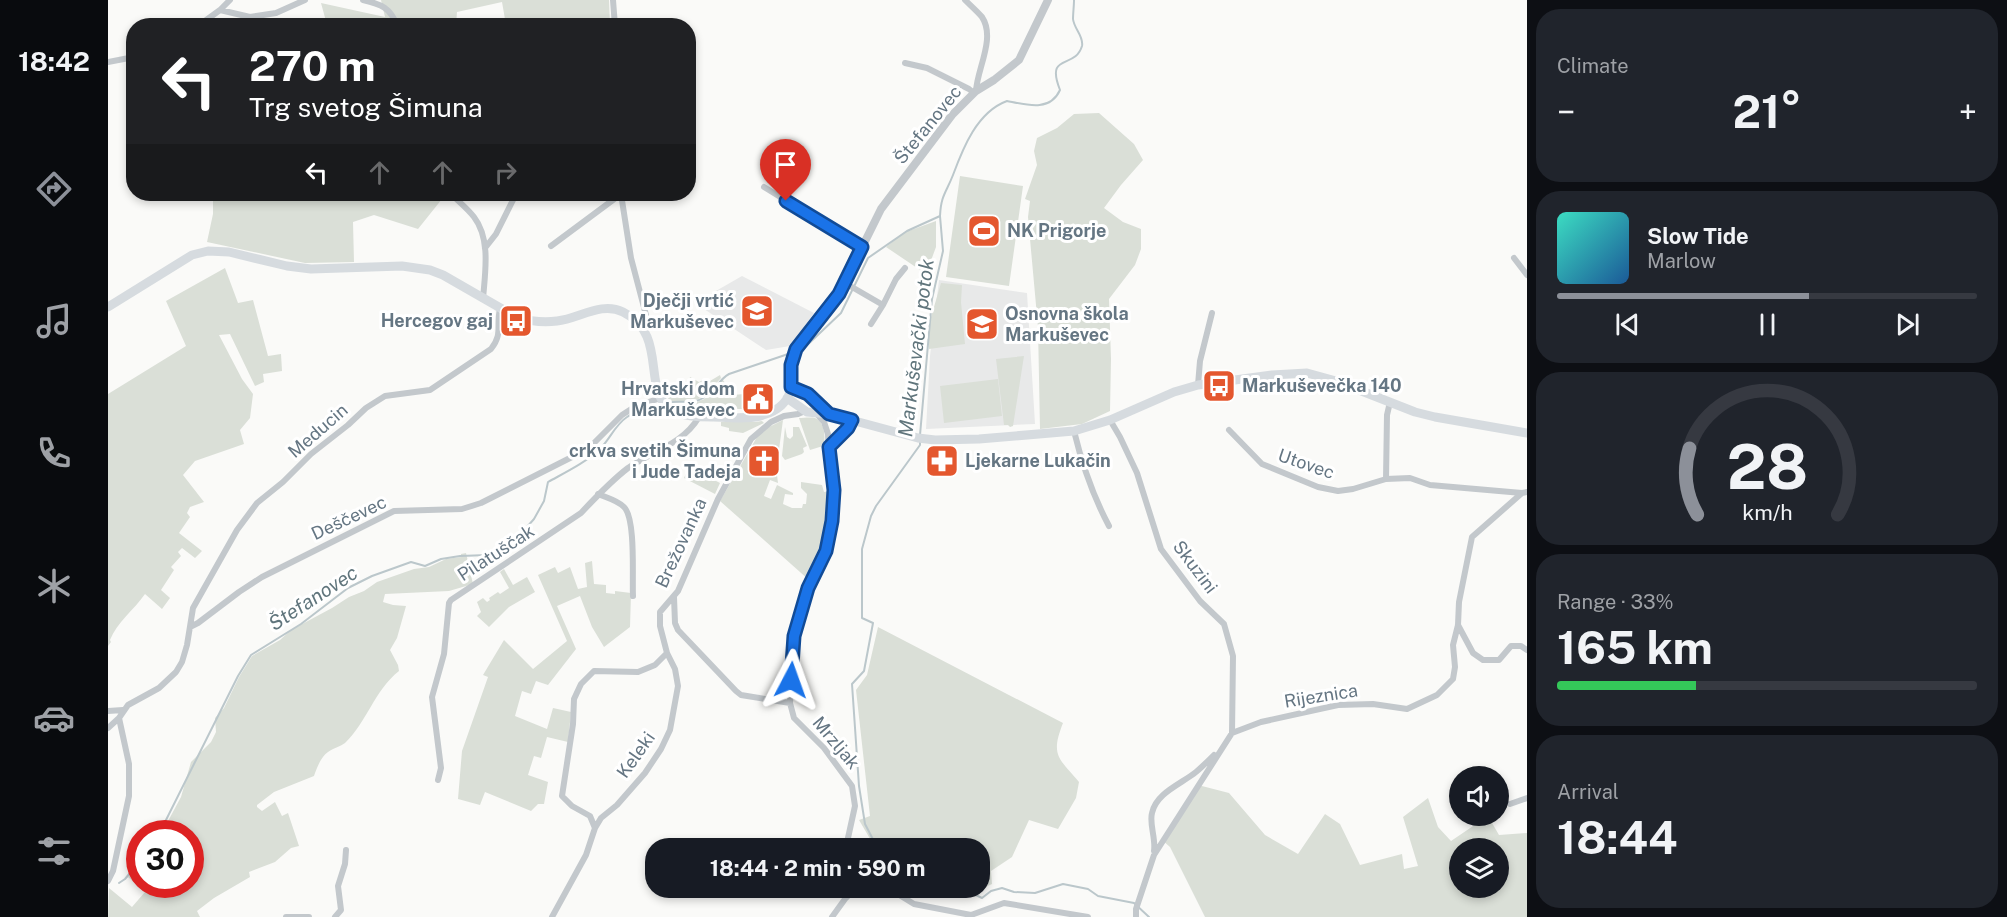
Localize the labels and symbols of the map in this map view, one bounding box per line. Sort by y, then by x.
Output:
street label: Štefanovec [890,81,966,168]
pin [760,139,811,201]
sports icon: NK Prigorje [966,213,1002,249]
place label: NK Prigorje [1007,220,1106,241]
water label: Markuševački potok [893,257,939,438]
place label: Dječji vrtić Markuševec [630,290,734,332]
school or university icon: Dječji vrtić Markuševec [739,293,775,329]
bus stop icon: Hercegov gaj [498,303,534,339]
place label: Osnovna škola Markuševec [1005,303,1129,345]
school or university icon: Osnovna škola Markuševec [964,306,1000,342]
place label: Hercegov gaj [381,310,493,331]
bus stop icon: Markuševečka 140 [1201,368,1237,404]
place label: Markuševečka 140 [1242,375,1402,396]
place label: Hrvatski dom Markuševec [621,378,735,420]
public building icon: Hrvatski dom Markuševec [740,381,776,417]
street label: Meducin [284,399,352,462]
place label: crkva svetih Šimuna i Jude Tadeja [569,439,741,482]
church icon: crkva svetih Šimuna i Jude Tadeja [746,443,782,479]
pharmacy icon: Ljekarne Lukačin [924,443,960,479]
street label: Utovec [1275,444,1337,483]
place label: Ljekarne Lukačin [965,450,1111,471]
street label: Deščevec [308,491,390,544]
street label: Brežovanka [651,495,710,591]
street label: Pilatuščak [453,520,538,585]
street label: Skuzini [1169,536,1222,597]
water label: Štefanovec [264,560,362,636]
position arrow [759,648,823,712]
street label: Rijeznica [1283,679,1359,712]
street label: Mrzljak [808,712,864,773]
street label: Keleki [612,728,659,782]
speed limit sign: 30 [126,820,204,898]

